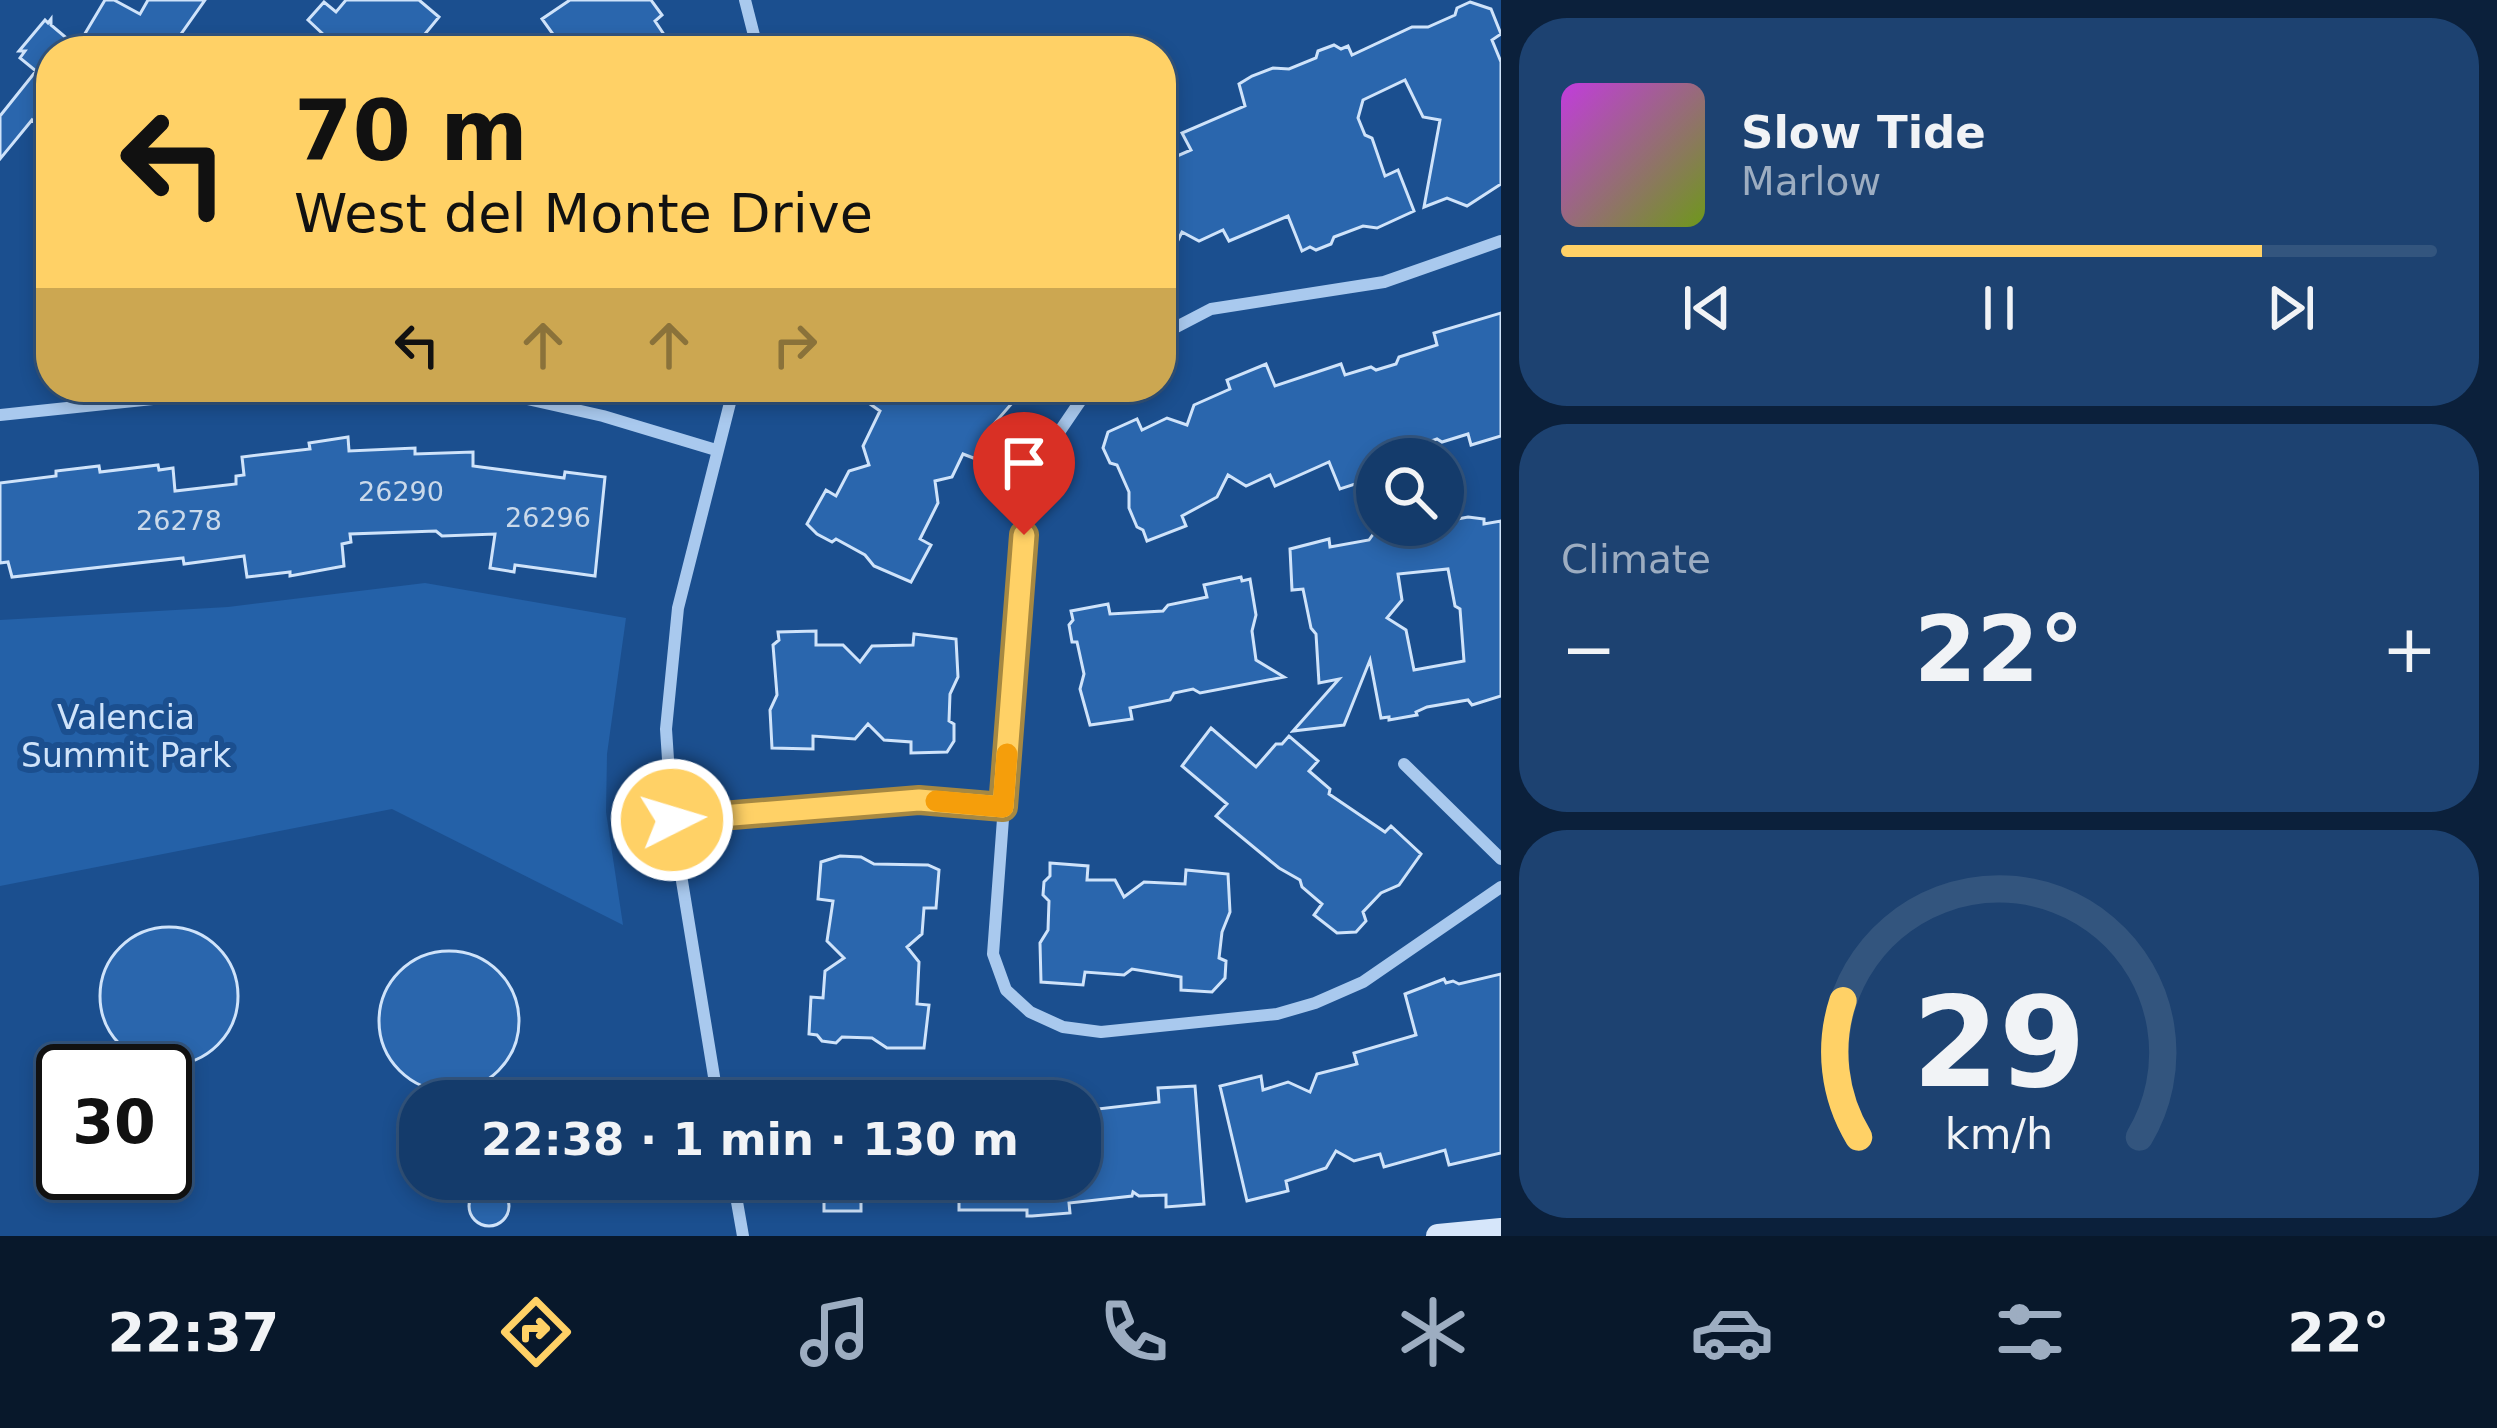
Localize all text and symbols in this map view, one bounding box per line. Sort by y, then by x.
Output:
text: 70 m [294,82,528,180]
icon: left [96,84,252,240]
text: Slow Tide [1741,106,1986,159]
text: Marlow [1741,159,1881,204]
text: West del Monte Drive [294,182,873,245]
icon: previous [1674,275,1740,341]
icon: pause [1966,275,2032,341]
icon: next [2258,275,2324,341]
icon: left [384,312,450,378]
icon: ahead [510,312,576,378]
icon: ahead [636,312,702,378]
icon: right [762,312,828,378]
pin [973,412,1075,535]
icon: arrive [991,430,1057,496]
map controls [1356,438,1464,546]
button: search [1356,438,1464,546]
house number: 26290 [358,476,444,507]
house number: 26296 [505,502,591,533]
house number: 26278 [136,505,222,536]
text: Climate [1561,537,1711,582]
text: 22° [1914,597,2084,702]
text: − [1561,611,1616,688]
text: + [2382,611,2437,688]
park label: Valencia Summit Park [21,698,232,775]
position arrow [609,757,735,883]
text: 29 [1912,970,2086,1115]
speed limit sign: 30 [36,1044,192,1200]
text: km/h [1945,1109,2053,1159]
text: 22:38 · 1 min · 130 m [481,1113,1019,1166]
icon: directions [494,1290,578,1374]
icon: music [793,1290,877,1374]
icon: phone [1092,1290,1176,1374]
icon: climate [1391,1290,1475,1374]
icon: car [1690,1290,1774,1374]
icon: filters [1988,1290,2072,1374]
text: 22:37 [107,1301,279,1364]
text: 22° [2287,1301,2389,1364]

